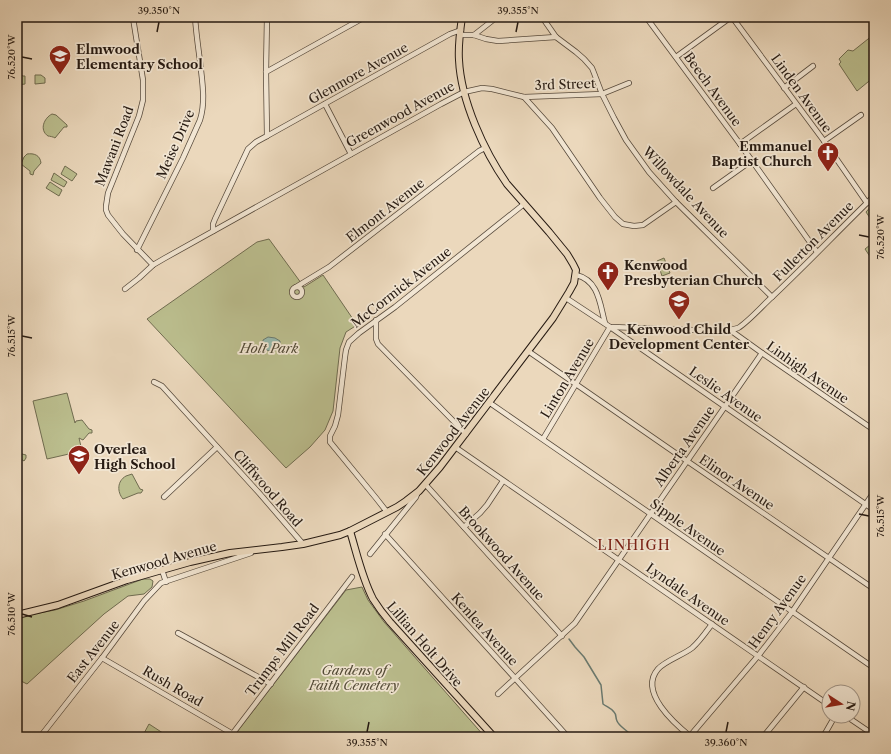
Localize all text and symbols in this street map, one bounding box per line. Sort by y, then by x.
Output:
text: 39.350°N [138,4,180,17]
text: 39.355°N [497,4,539,17]
text: 76.520°W [5,33,18,80]
street label: Glenmore Avenue [305,39,411,107]
place label: Elmwood Elementary School [76,41,203,72]
school or university icon: Elmwood Elementary School [47,43,73,76]
street label: Beech Avenue [681,49,745,129]
street label: Linden Avenue [768,51,836,135]
street label: 3rd Street [534,75,596,93]
street label: Greenwood Avenue [343,78,457,150]
street label: Mawani Road [91,104,137,188]
street label: Meise Drive [153,107,197,181]
place label: Emmanuel Baptist Church [712,138,812,169]
church icon: Emmanuel Baptist Church [815,140,841,173]
street label: Willowdale Avenue [639,142,732,241]
street label: Elmont Avenue [343,175,427,245]
street label: Fullerton Avenue [770,198,856,284]
text: 76.520°W [874,213,887,260]
street label: McCormick Avenue [348,243,454,331]
place label: Kenwood Presbyterian Church [624,257,763,288]
church icon: Kenwood Presbyterian Church [595,259,621,292]
school or university icon: Kenwood Child Development Center [666,288,692,321]
text: 76.515°W [5,314,18,357]
place label: Kenwood Child Development Center [609,321,750,352]
street label: Linton Avenue [537,335,597,421]
street label: Linhigh Avenue [764,338,852,406]
park label: Holt Park [239,340,298,356]
street label: Leslie Avenue [686,363,766,425]
street label: Kenwood Avenue [413,383,493,479]
street label: Alberta Avenue [650,403,718,490]
place label: Overlea High School [94,441,176,472]
school or university icon: Overlea High School [66,443,92,476]
street label: Cliffwood Road [230,446,306,530]
street label: Elinor Avenue [696,451,778,513]
text: 76.515°W [874,494,887,537]
street label: Sipple Avenue [647,495,729,559]
street label: Brookwood Avenue [456,503,548,603]
district label: LINHIGH [597,536,671,554]
street label: Kenwood Avenue [110,537,218,583]
street label: Lyndale Avenue [643,559,733,629]
street label: Henry Avenue [745,571,809,651]
street label: Kenlea Avenue [448,589,522,669]
text: 76.510°W [5,591,18,636]
street label: Lillian Holt Drive [384,598,466,690]
street label: Trumps Mill Road [242,600,322,700]
street label: East Avenue [64,616,122,686]
street label: Rush Road [140,662,206,710]
park label: Gardens of Faith Cemetery [308,662,399,693]
north arrow [821,684,861,724]
text: N [843,700,859,713]
text: 39.355°N [346,736,388,749]
text: 39.360°N [705,736,747,749]

